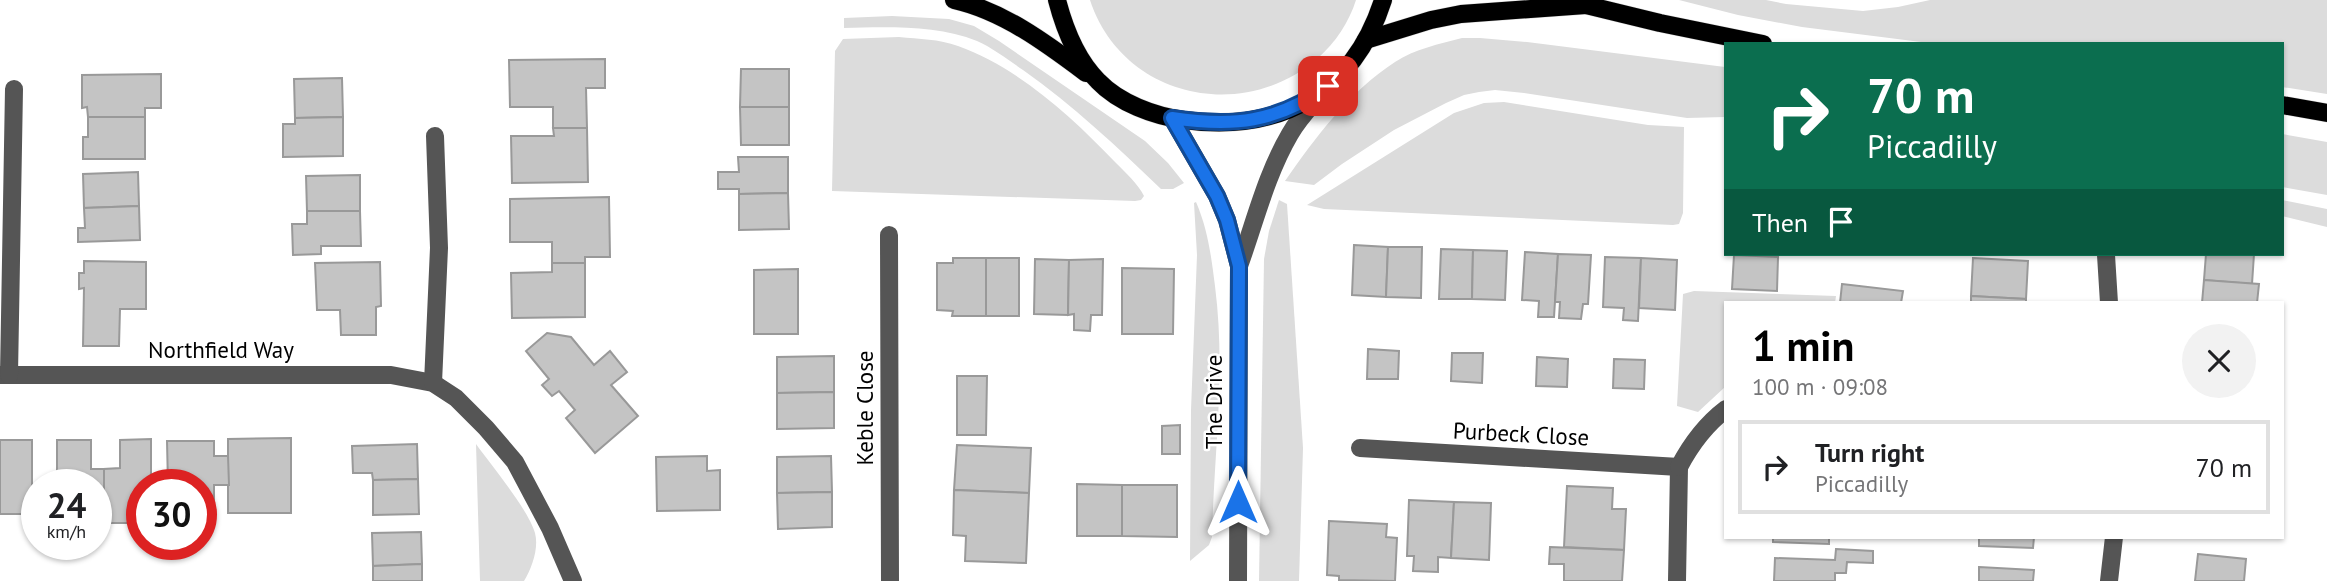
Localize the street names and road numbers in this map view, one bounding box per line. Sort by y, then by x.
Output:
street label: Northfield Way [148,335,294,364]
street label: Keble Close [850,350,879,466]
street label: The Drive [1199,355,1228,449]
street label: Purbeck Close [1452,415,1590,452]

